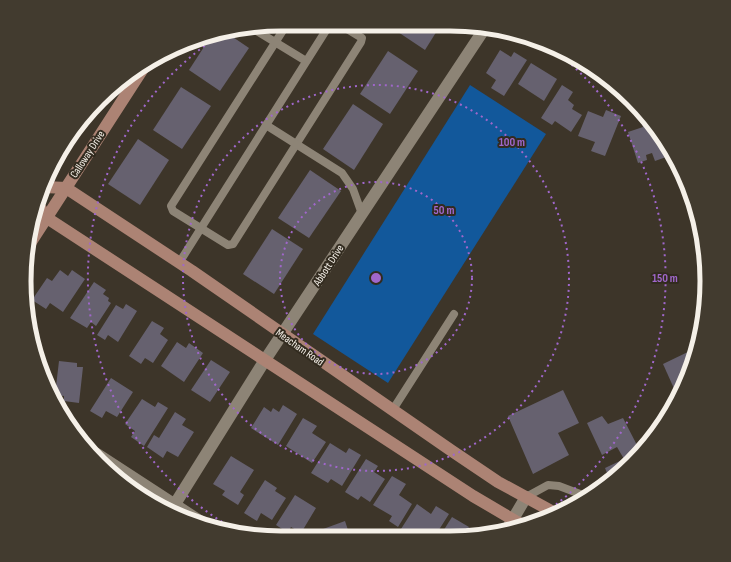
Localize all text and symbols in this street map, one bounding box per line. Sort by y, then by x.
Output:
street label: Calloway Drive [67,128,107,180]
text: 100 m [499,135,525,150]
text: 50 m [434,203,454,218]
street label: Abbott Drive [310,242,346,289]
centre of rings [369,271,383,285]
text: 150 m [652,271,678,286]
street label: Meacham Road [273,326,327,369]

